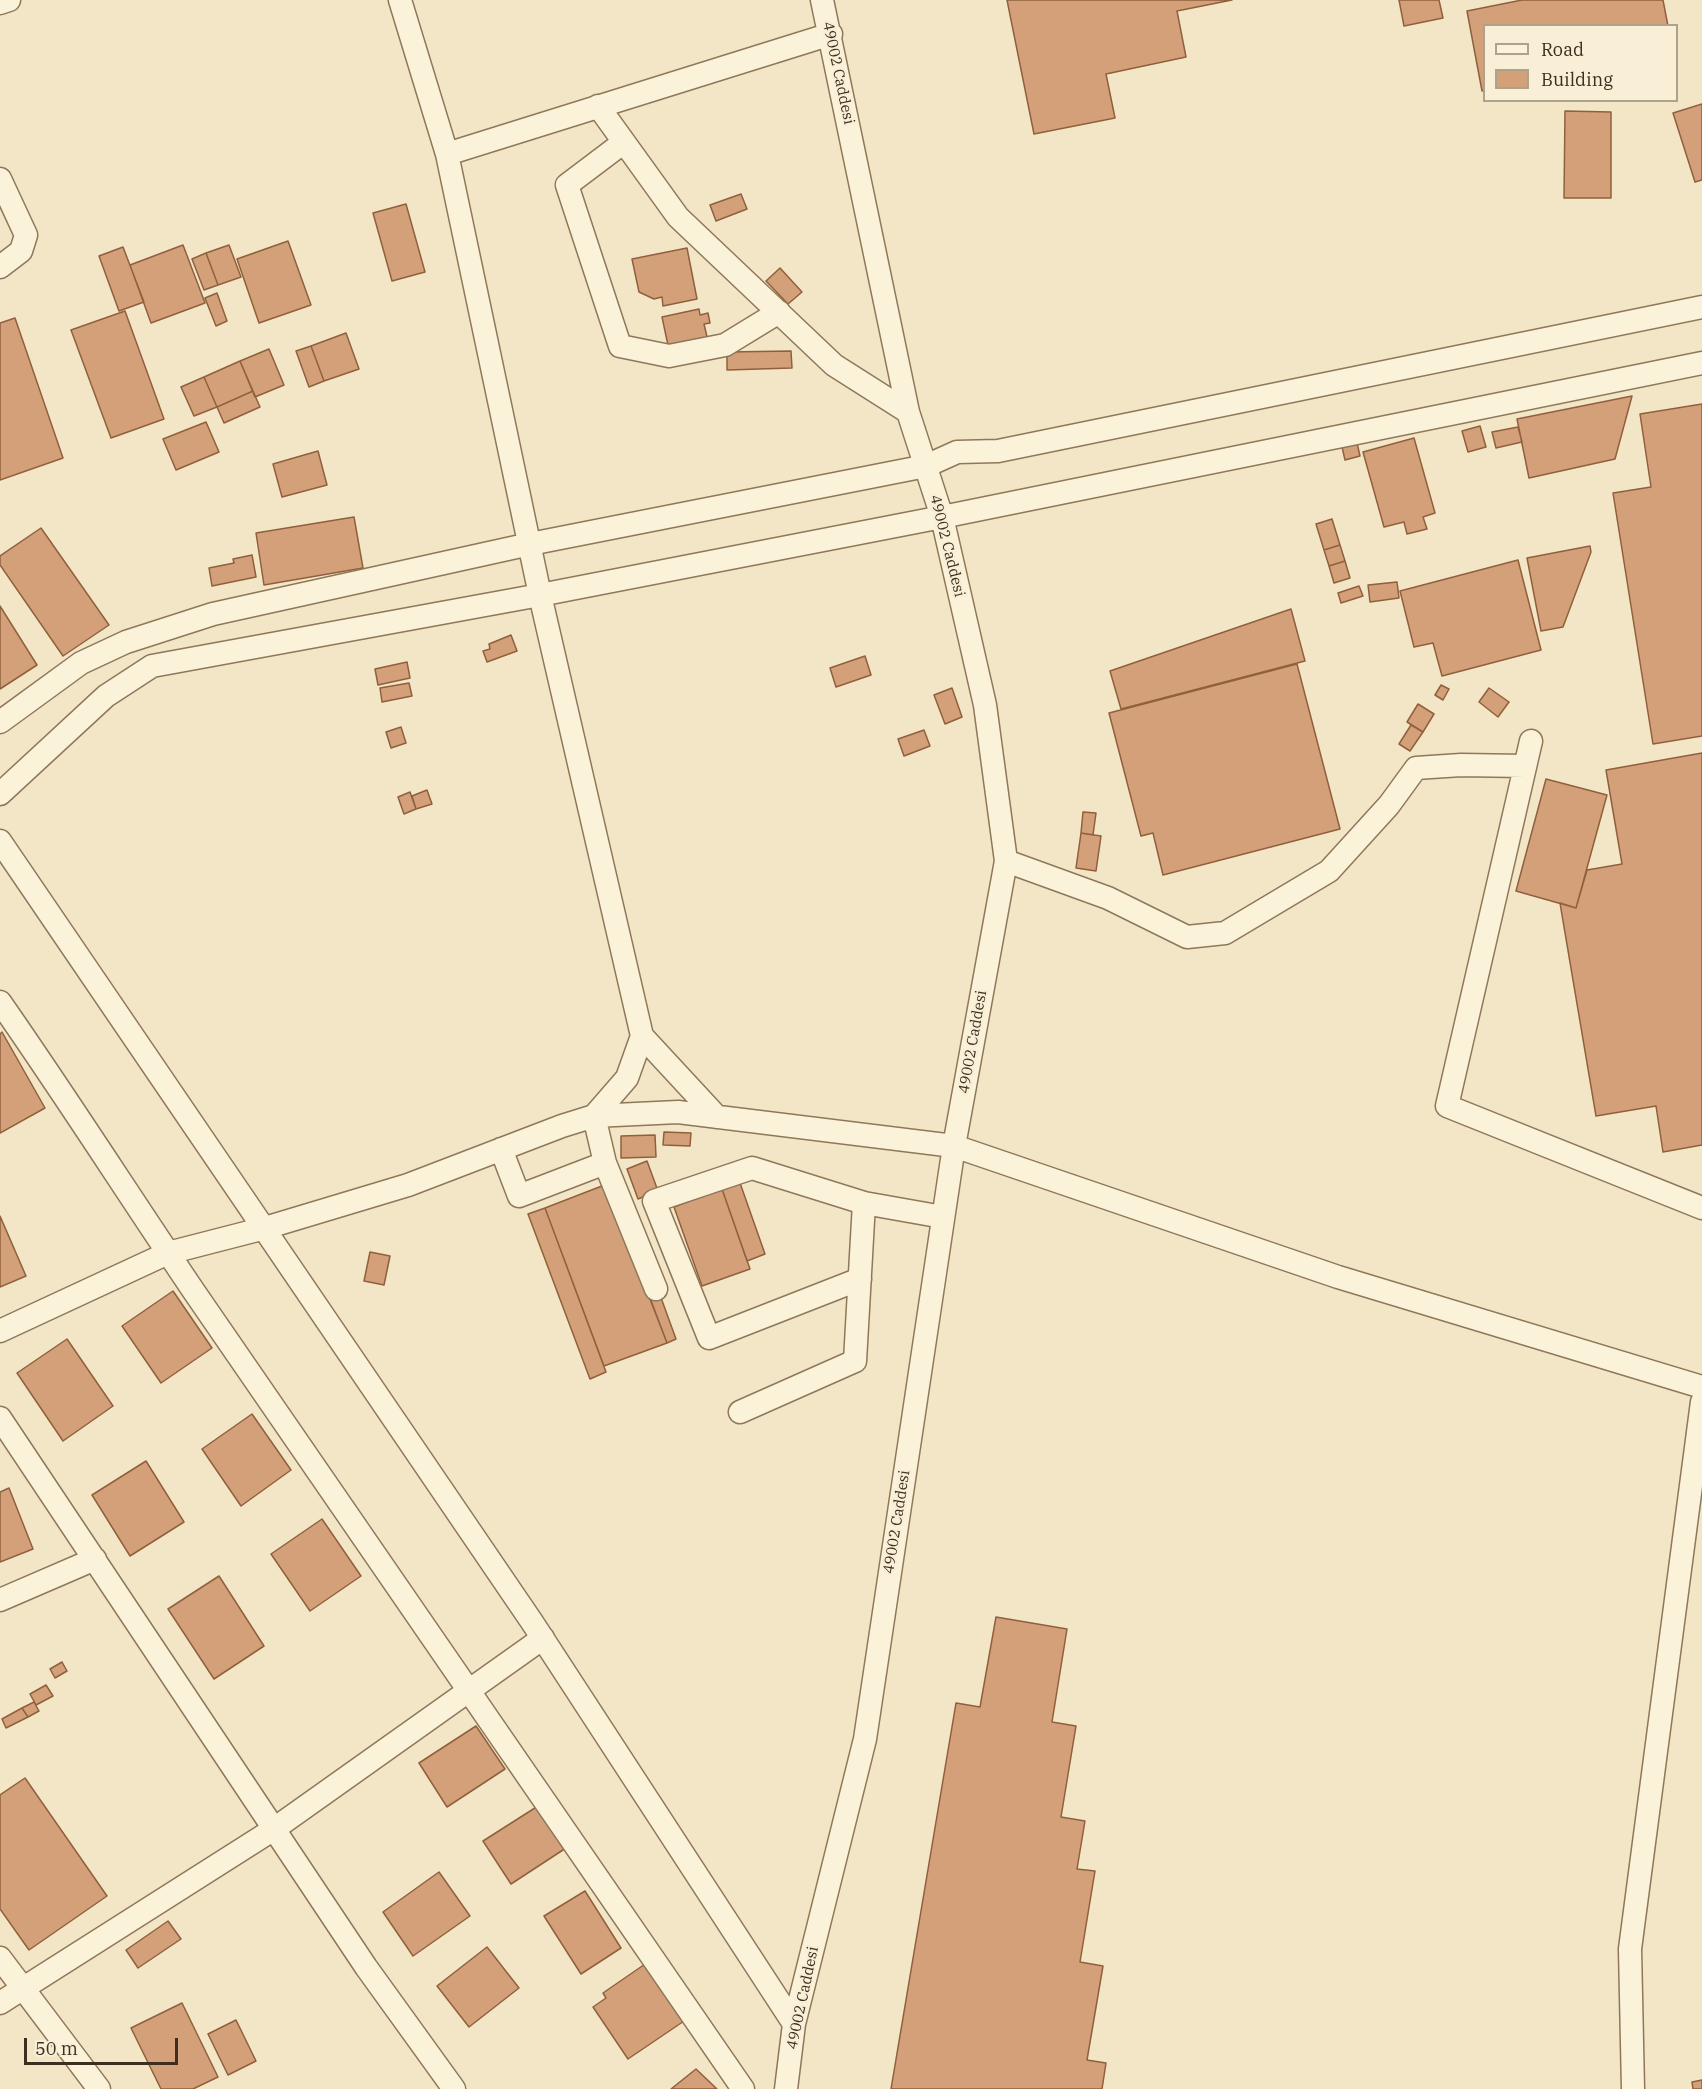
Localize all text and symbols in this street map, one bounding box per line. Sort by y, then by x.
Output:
street label: 49002 Caddesi [818,20,858,126]
legend [1483,24,1678,102]
text: Road [1541,38,1584,61]
text: Building [1541,68,1613,91]
street label: 49002 Caddesi [926,493,968,599]
street label: 49002 Caddesi [955,989,991,1095]
street label: 49002 Caddesi [880,1469,914,1575]
street label: 49002 Caddesi [783,1945,823,2051]
scale bar [27,2026,182,2064]
text: 50 m [35,2037,78,2060]

